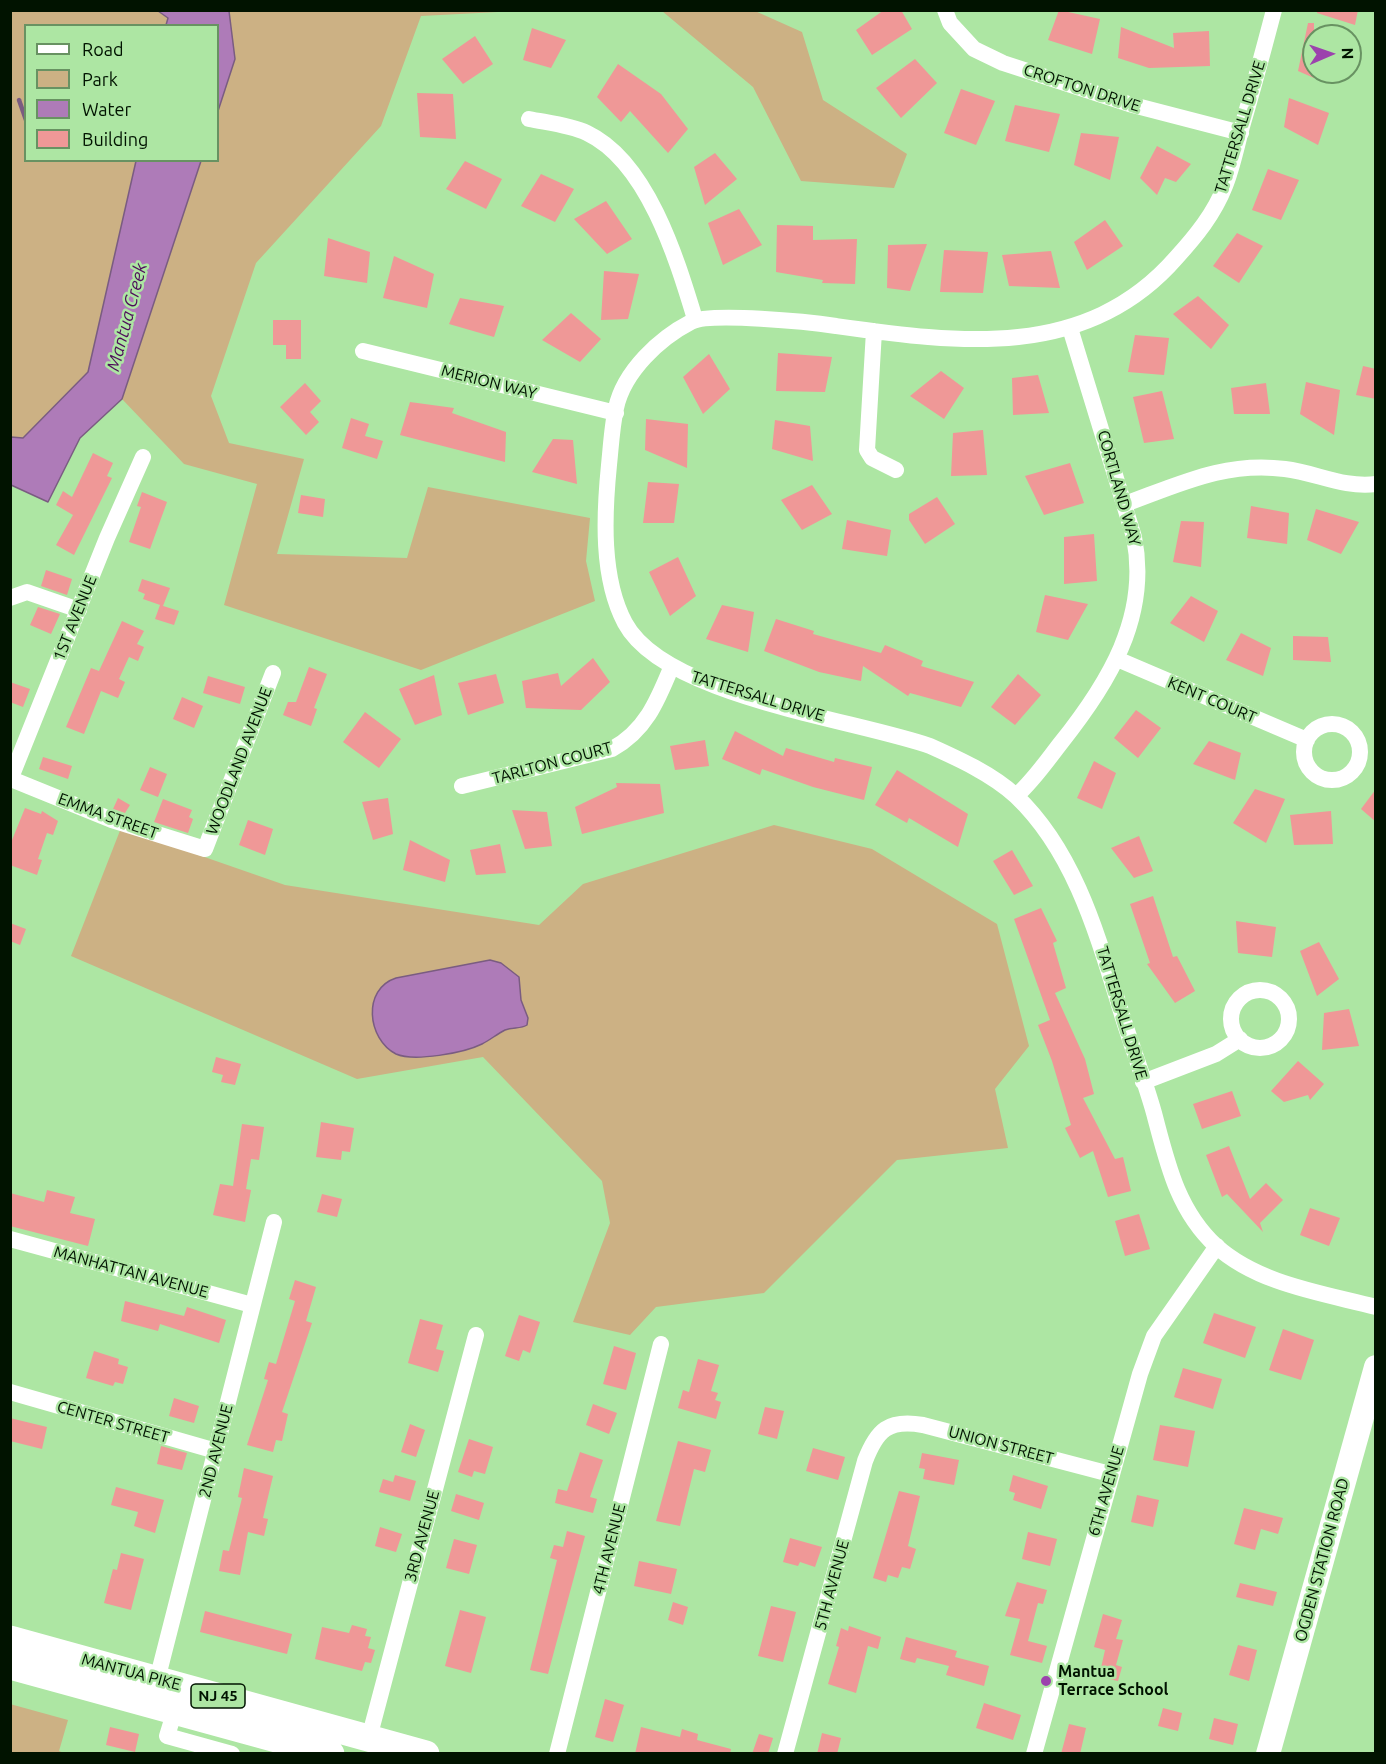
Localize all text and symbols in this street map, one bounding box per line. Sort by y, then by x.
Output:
legend [24,24,219,162]
north arrow [1302,24,1362,84]
text: Road [82,39,124,59]
text: N [1339,47,1357,60]
street label: TATTERSALL DRIVE [1211,58,1269,196]
street label: CROFTON DRIVE [1021,60,1143,116]
text: Park [82,69,118,89]
text: Water [82,99,131,119]
text: Building [82,129,148,149]
water label: Mantua Creek [102,261,152,373]
street label: MERION WAY [439,361,539,403]
street label: CORTLAND WAY [1093,428,1145,548]
street label: 1ST AVENUE [49,573,101,663]
street label: TATTERSALL DRIVE [689,667,827,725]
street label: KENT COURT [1165,673,1259,727]
street label: WOODLAND AVENUE [202,685,276,837]
street label: TARLTON COURT [490,738,614,788]
street label: EMMA STREET [55,789,161,843]
street label: TATTERSALL DRIVE [1093,944,1151,1082]
street label: MANHATTAN AVENUE [52,1242,210,1302]
street label: CENTER STREET [55,1397,171,1447]
street label: 2ND AVENUE [195,1402,237,1500]
street label: UNION STREET [946,1422,1056,1468]
street label: 6TH AVENUE [1084,1444,1128,1538]
street label: OGDEN STATION ROAD [1291,1476,1353,1644]
street label: 3RD AVENUE [401,1488,443,1584]
street label: 4TH AVENUE [588,1502,630,1596]
street label: 5TH AVENUE [811,1538,853,1632]
street label: MANTUA PIKE [79,1650,183,1694]
place label: Mantua Terrace School [1058,1662,1168,1700]
marker: Mantua Terrace School [1039,1674,1053,1688]
road number: NJ 45 [191,1684,245,1708]

